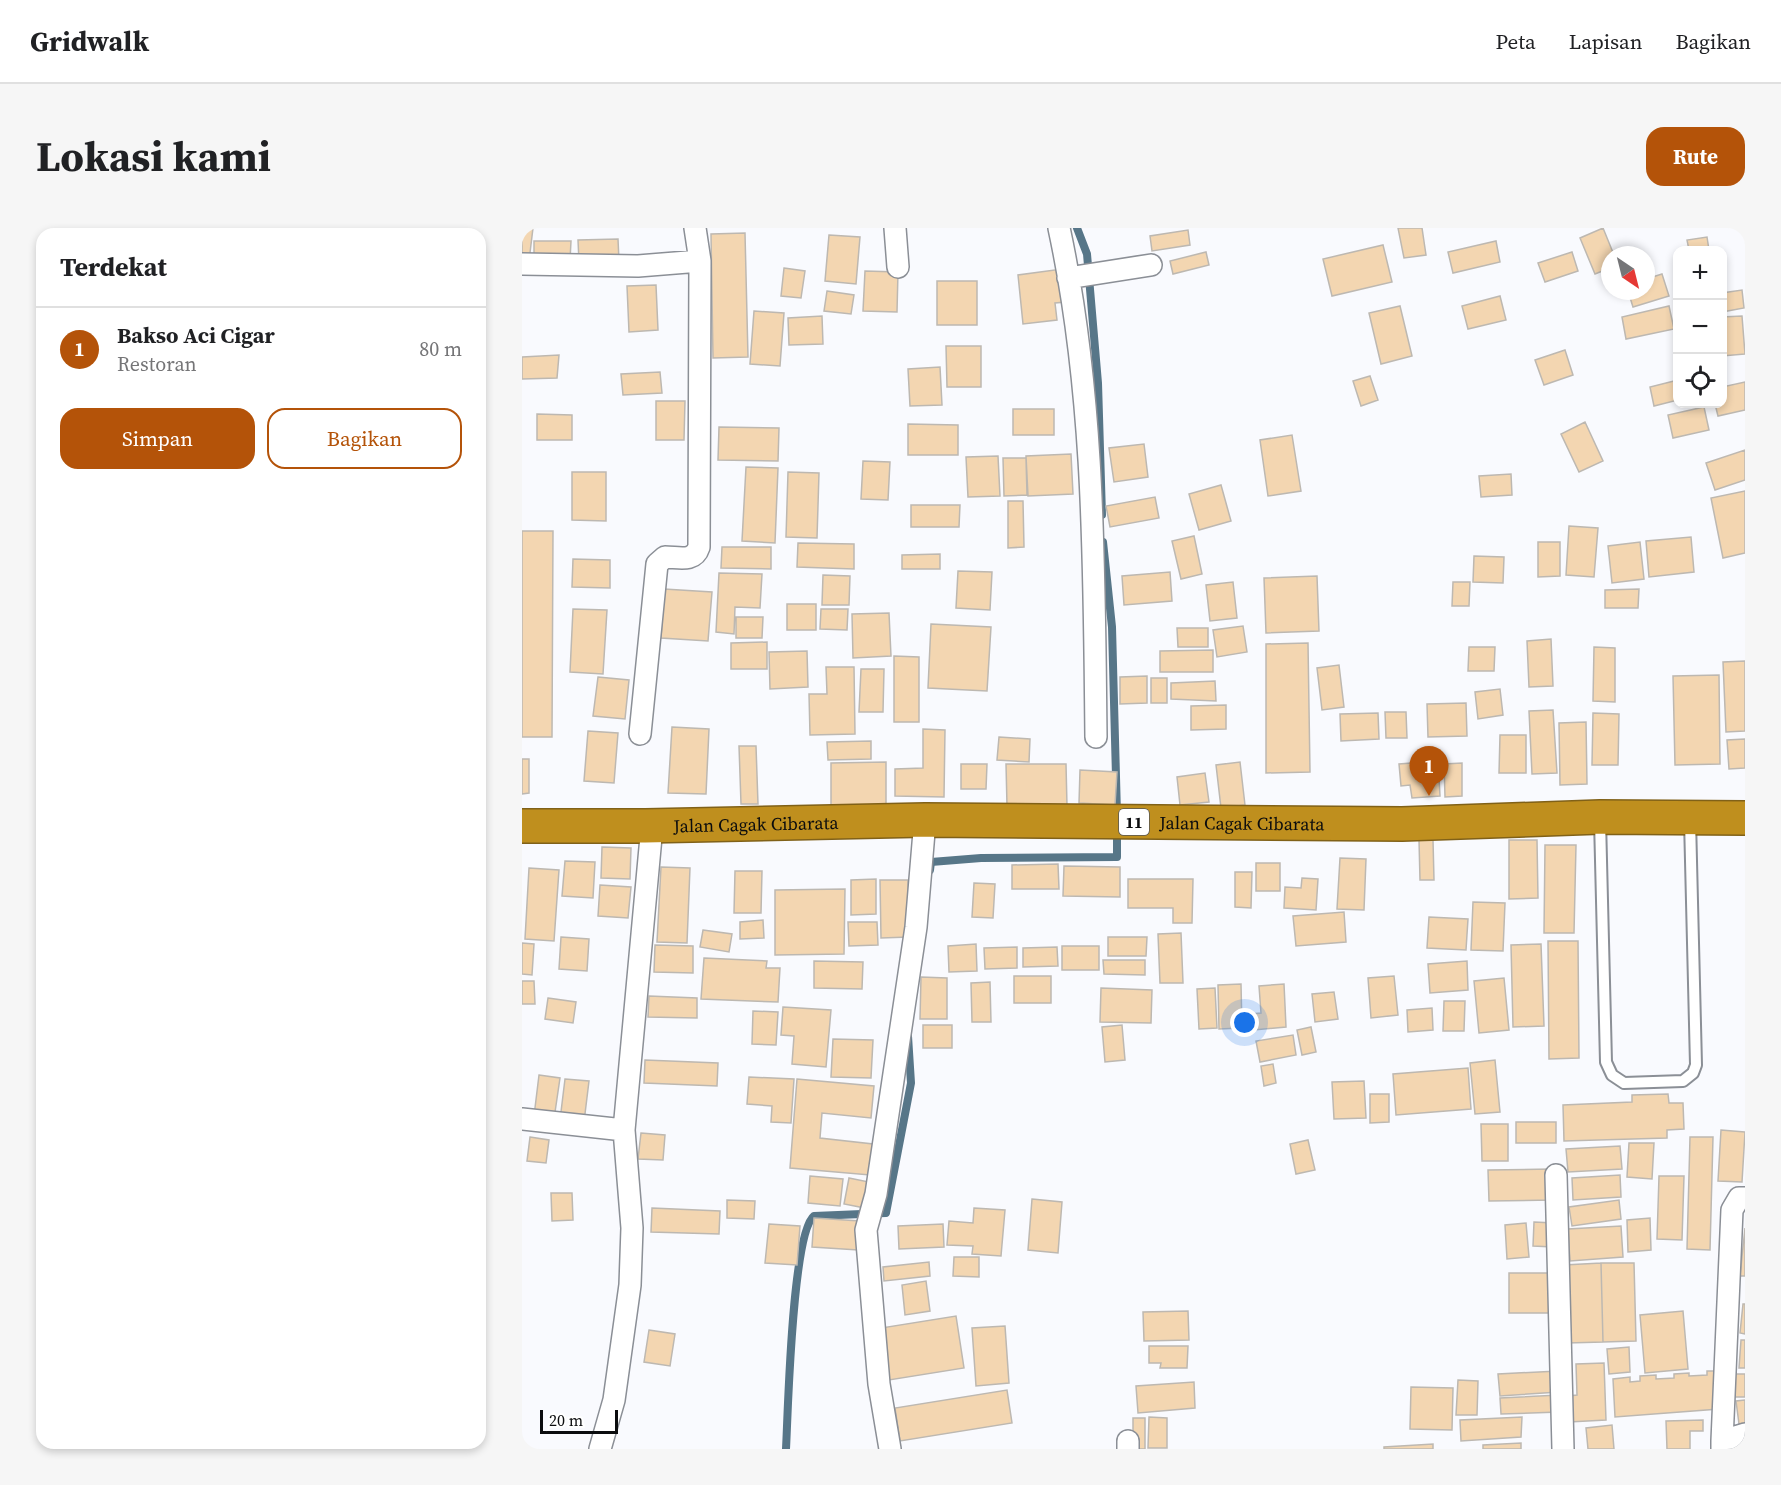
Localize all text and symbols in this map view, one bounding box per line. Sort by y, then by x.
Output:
text: Gridwalk [30,22,149,60]
text: Peta [1495,27,1536,56]
text: Lapisan [1569,27,1642,56]
text: Bagikan [1675,27,1751,56]
text: Lokasi kami [36,127,271,185]
button: Rute [1646,127,1745,186]
north arrow [1601,246,1655,300]
map controls [1673,246,1727,408]
button: + [1673,246,1727,300]
text: Terdekat [60,249,167,285]
button: − [1673,300,1727,354]
text: Bakso Aci Cigar [117,320,275,350]
text: 1 [74,335,85,363]
text: 80 m [419,335,462,363]
text: Restoran [117,350,197,378]
button: locate [1673,354,1727,408]
button: Simpan [60,408,255,469]
button: Bagikan [267,408,462,469]
pin: 1 [1410,746,1448,796]
street label: Jalan Cagak Cibarata [672,809,840,838]
road number: 11 [1119,809,1149,835]
street label: Jalan Cagak Cibarata [1158,809,1325,836]
your location [1230,1008,1259,1037]
scale bar [540,1407,618,1434]
text: 20 m [549,1409,583,1431]

